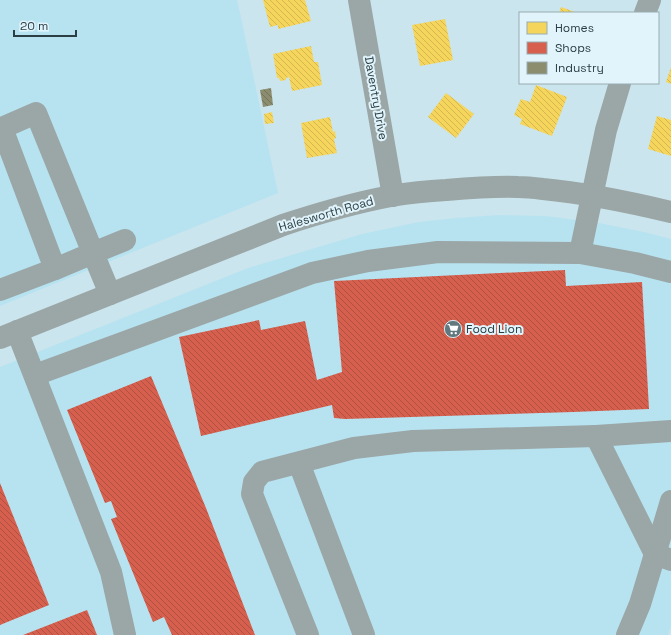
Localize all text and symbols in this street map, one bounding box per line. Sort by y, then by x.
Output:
scale bar [14,12,76,38]
legend [519,12,659,84]
text: 20 m [20,18,48,34]
text: Homes [555,20,594,36]
text: Shops [555,40,591,56]
street label: Daventry Drive [361,55,391,141]
text: Industry [555,60,604,76]
street label: Halesworth Road [277,193,375,235]
supermarket icon: Food Lion [443,319,463,339]
place label: Food Lion [466,321,522,337]

